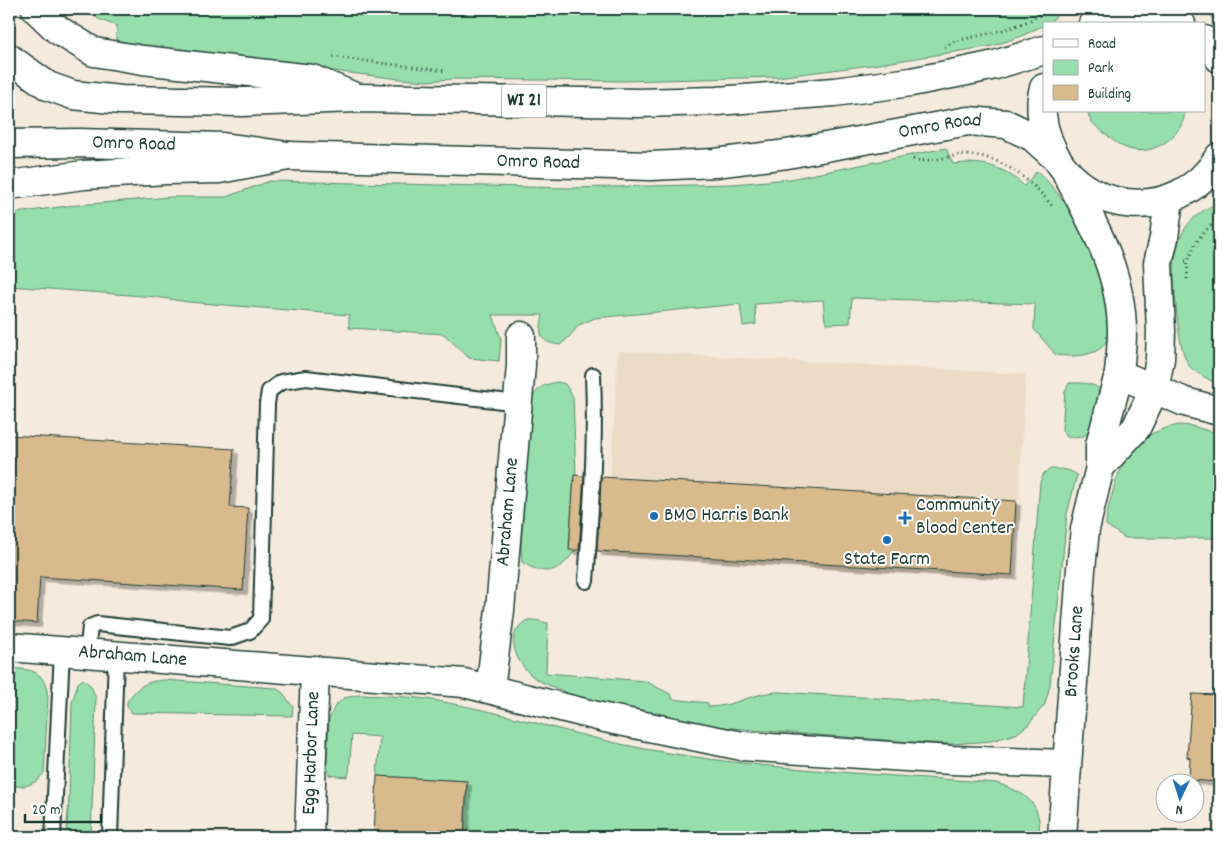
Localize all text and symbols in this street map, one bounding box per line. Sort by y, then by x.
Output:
legend [1043,22,1206,112]
text: Road [1088,34,1116,56]
text: Park [1088,58,1114,80]
road number: WI 21 [502,84,546,118]
text: Building [1088,84,1131,106]
street label: Omro Road [896,106,982,147]
street label: Omro Road [92,129,176,160]
street label: Omro Road [496,148,580,178]
street label: Abraham Lane [490,456,527,567]
place label: Community Blood Center [916,492,1014,543]
place label: BMO Harris Bank [664,502,789,530]
marker: BMO Harris Bank [648,510,660,522]
marker: Community Blood Center [898,511,912,525]
marker: State Farm [881,534,893,546]
place label: State Farm [844,546,930,574]
street label: Brooks Lane [1058,605,1092,698]
street label: Abraham Lane [77,639,188,675]
street label: Egg Harbor Lane [296,691,328,815]
north arrow [1156,774,1206,824]
scale bar [25,791,101,823]
text: N [1175,799,1183,819]
text: 20 m [32,800,60,822]

